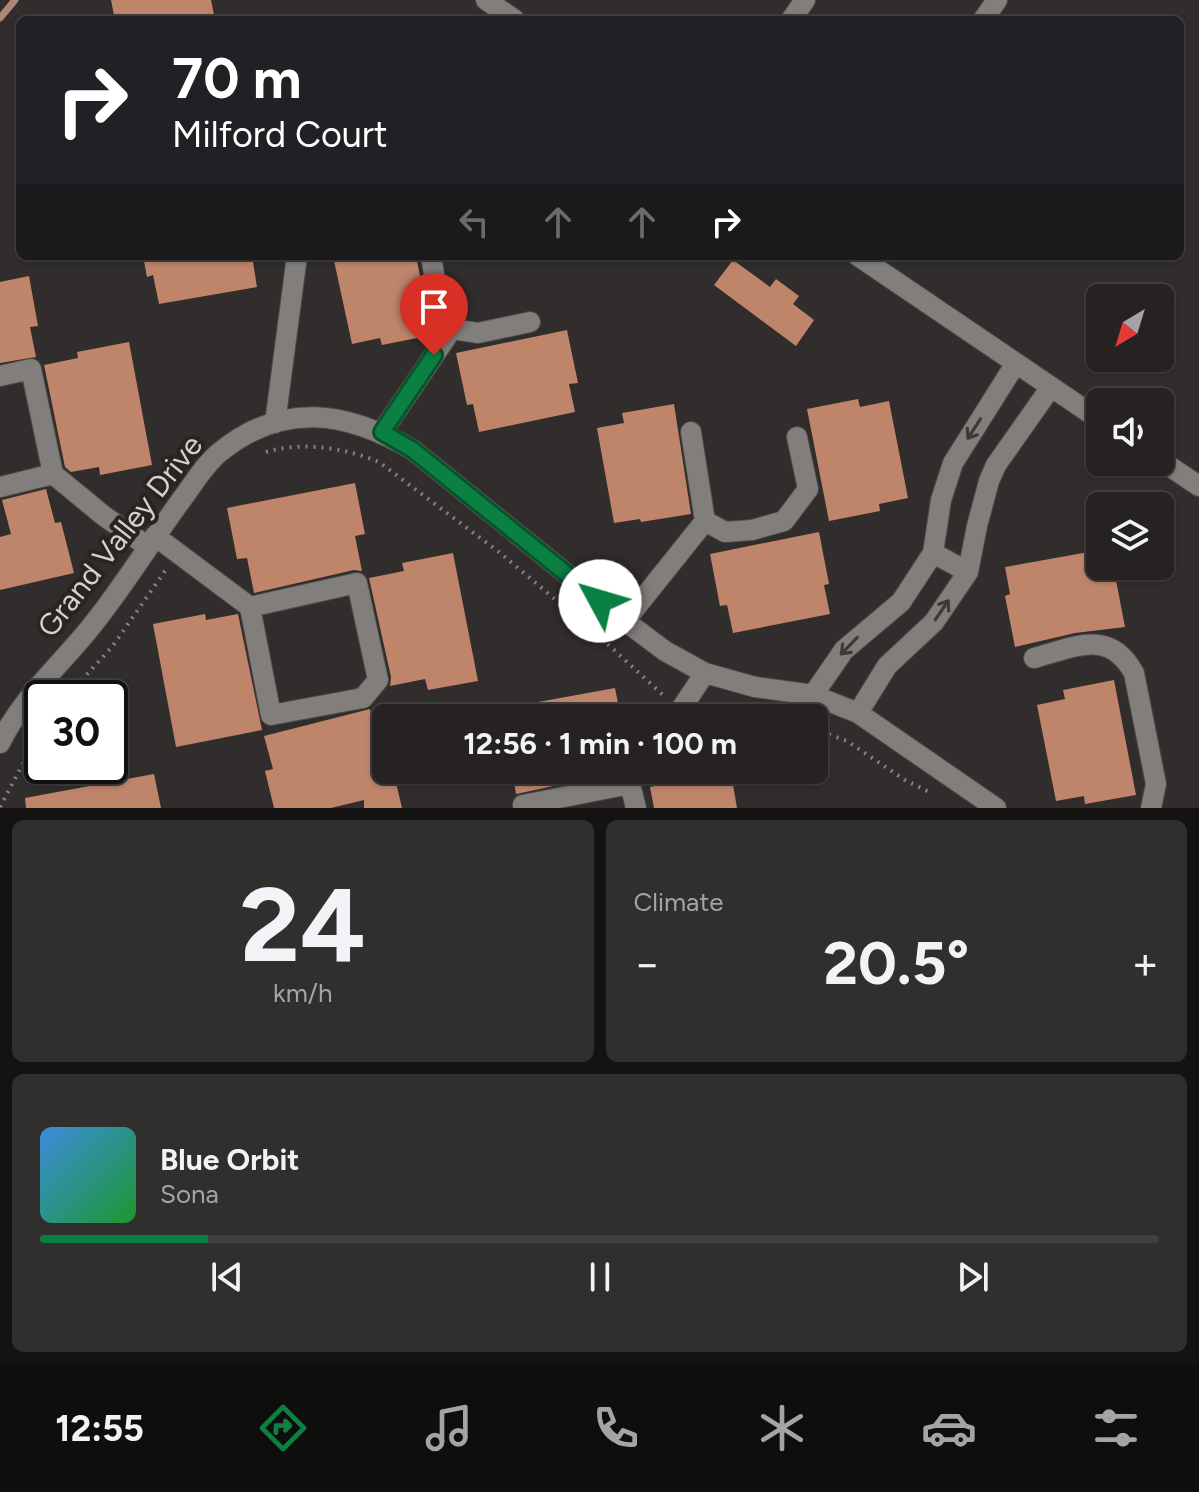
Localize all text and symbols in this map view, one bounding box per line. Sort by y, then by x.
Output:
text: 70 m [172,45,302,112]
icon: right [40,48,144,152]
text: Milford Court [172,113,388,156]
icon: left [452,200,496,244]
icon: ahead [536,200,580,244]
icon: ahead [620,200,664,244]
icon: right [704,200,748,244]
pin [400,273,468,355]
north arrow [1086,284,1174,372]
map controls [1086,284,1174,580]
icon: arrive [412,285,456,329]
button: sound [1086,388,1174,476]
one-way arrow [965,417,982,439]
street label: Grand Valley Drive [29,427,210,644]
button: layers [1086,492,1174,580]
position arrow [558,559,642,643]
one-way arrow [934,599,950,621]
one-way arrow [839,636,858,656]
speed limit sign: 30 [24,680,128,784]
text: 12:56 · 1 min · 100 m [463,725,737,762]
text: 24 [240,862,366,987]
text: Climate [634,886,723,918]
text: 20.5° [823,927,969,999]
text: − [634,937,661,990]
text: + [1132,937,1159,990]
text: km/h [273,977,332,1009]
text: Blue Orbit [160,1141,299,1178]
text: Sona [160,1178,219,1210]
icon: previous [205,1255,249,1299]
icon: pause [578,1255,622,1299]
icon: next [951,1255,995,1299]
icon: directions [255,1400,311,1456]
icon: music [421,1400,477,1456]
icon: phone [588,1400,644,1456]
icon: climate [754,1400,810,1456]
icon: car [921,1400,977,1456]
icon: filters [1088,1400,1144,1456]
text: 12:55 [55,1407,144,1450]

